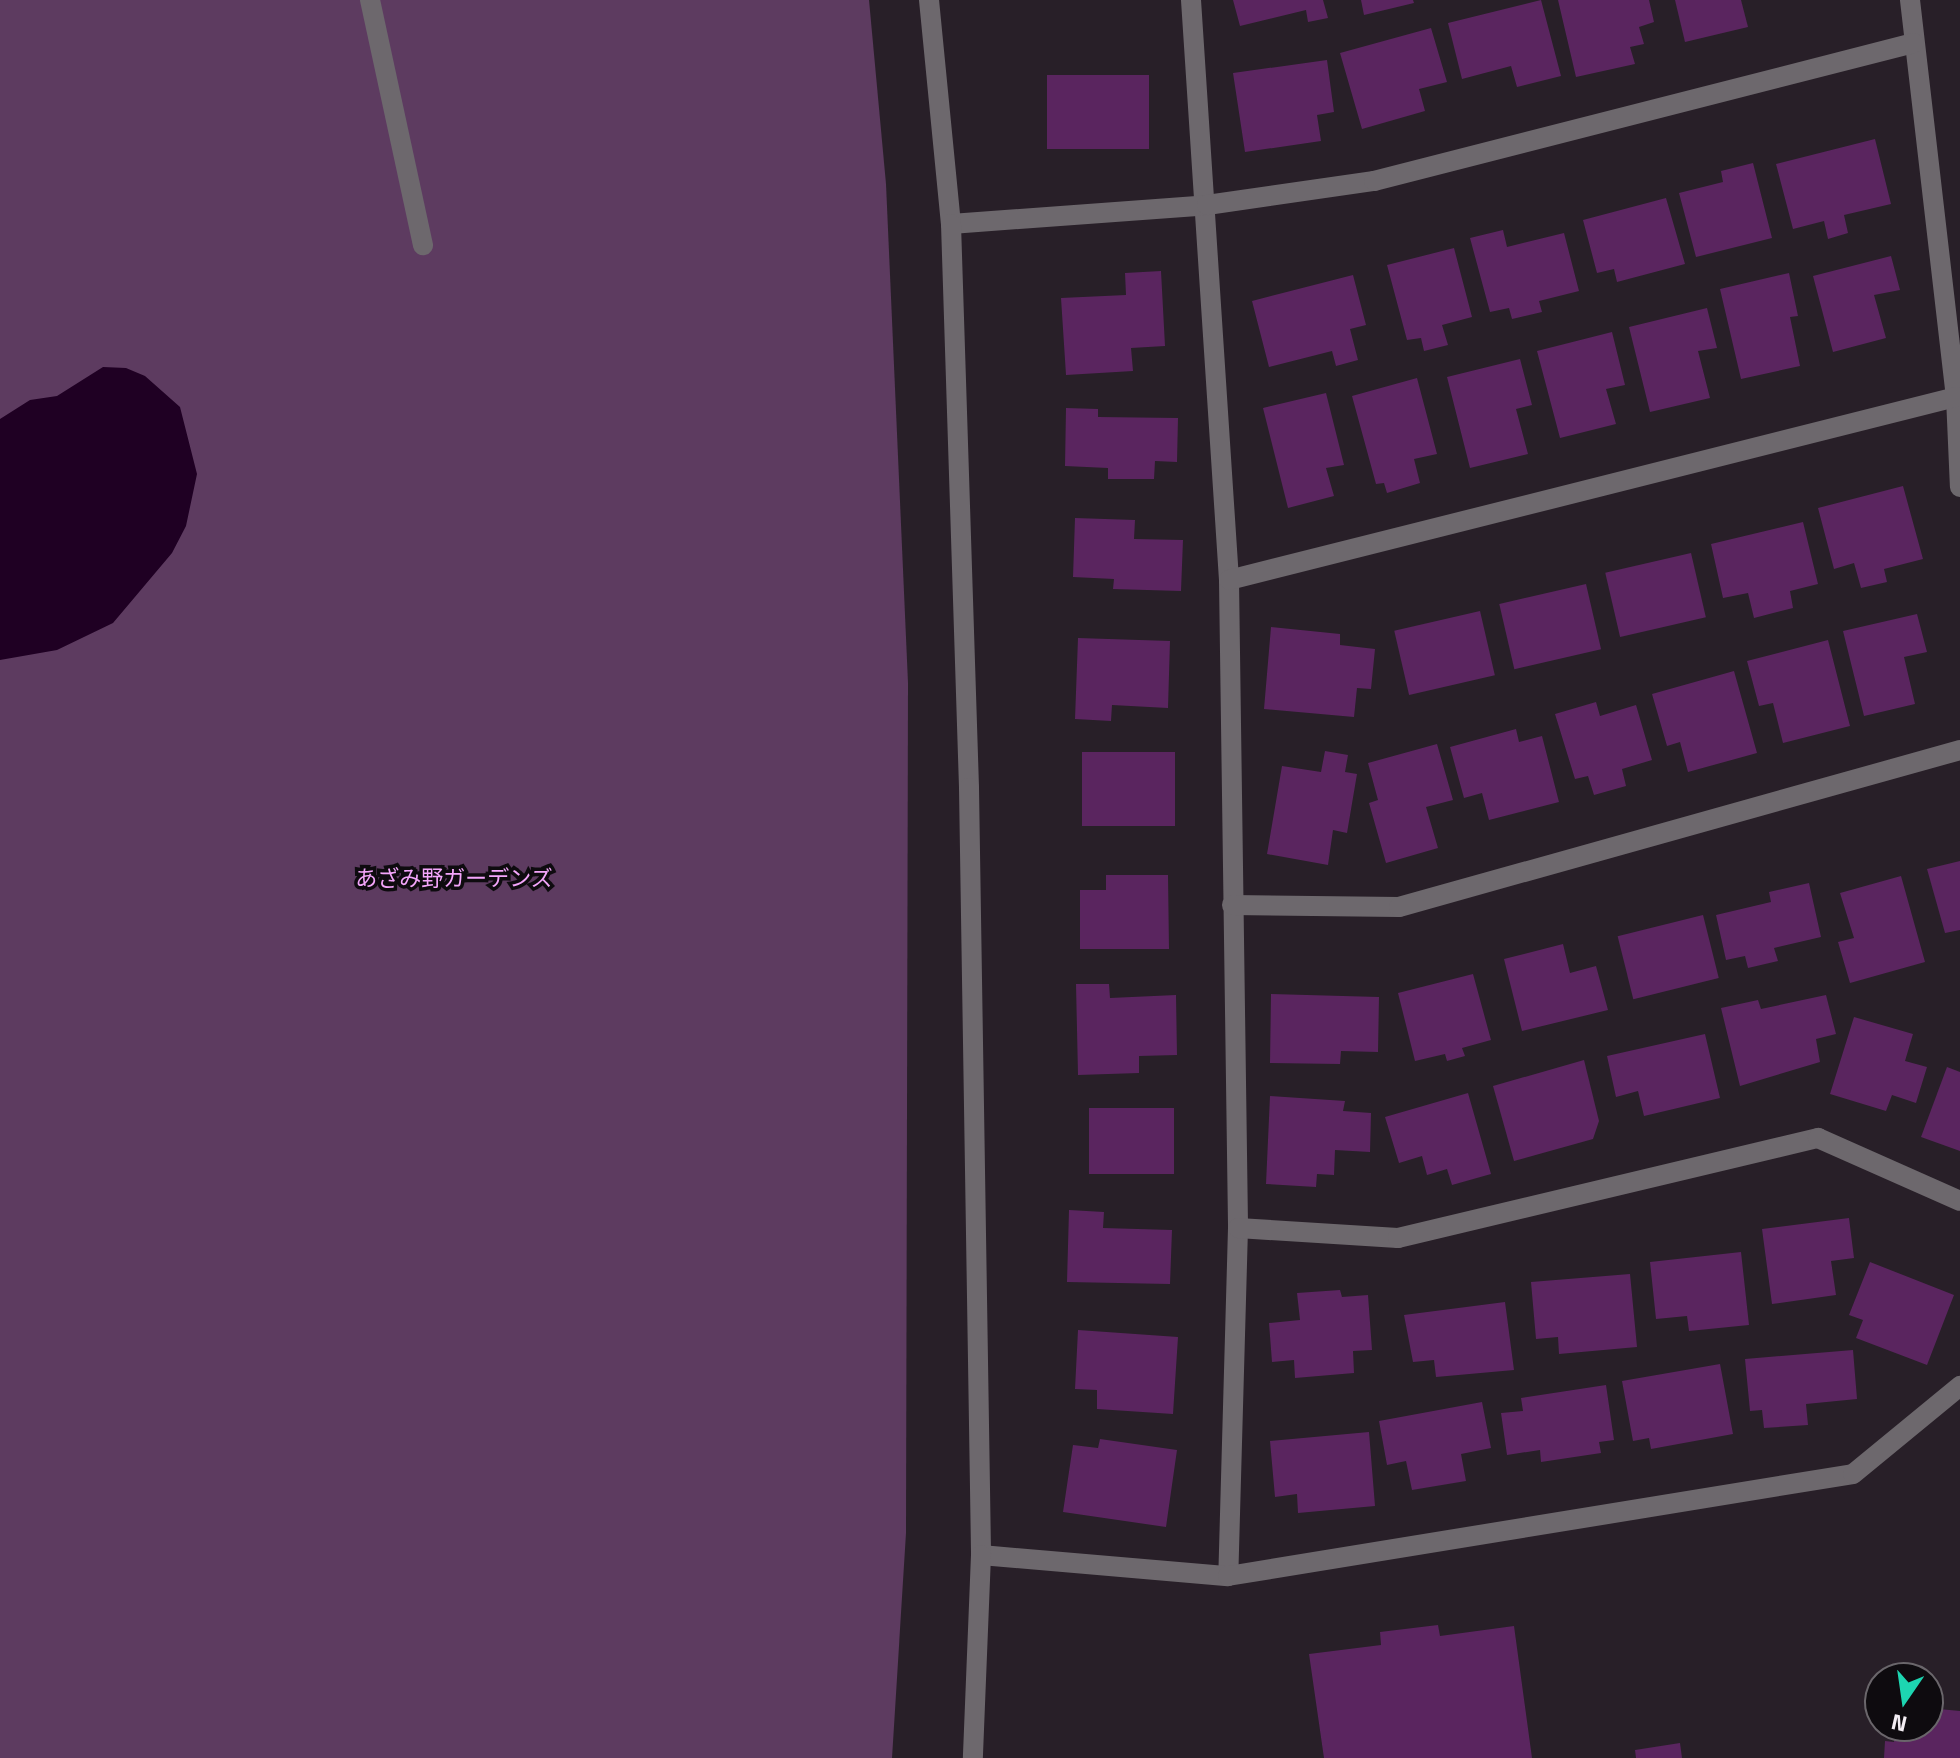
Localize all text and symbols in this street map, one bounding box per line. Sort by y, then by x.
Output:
park label: あざみ野ガーデンズ [355,866,553,892]
north arrow [1864,1662,1944,1742]
text: N [1888,1705,1910,1742]

